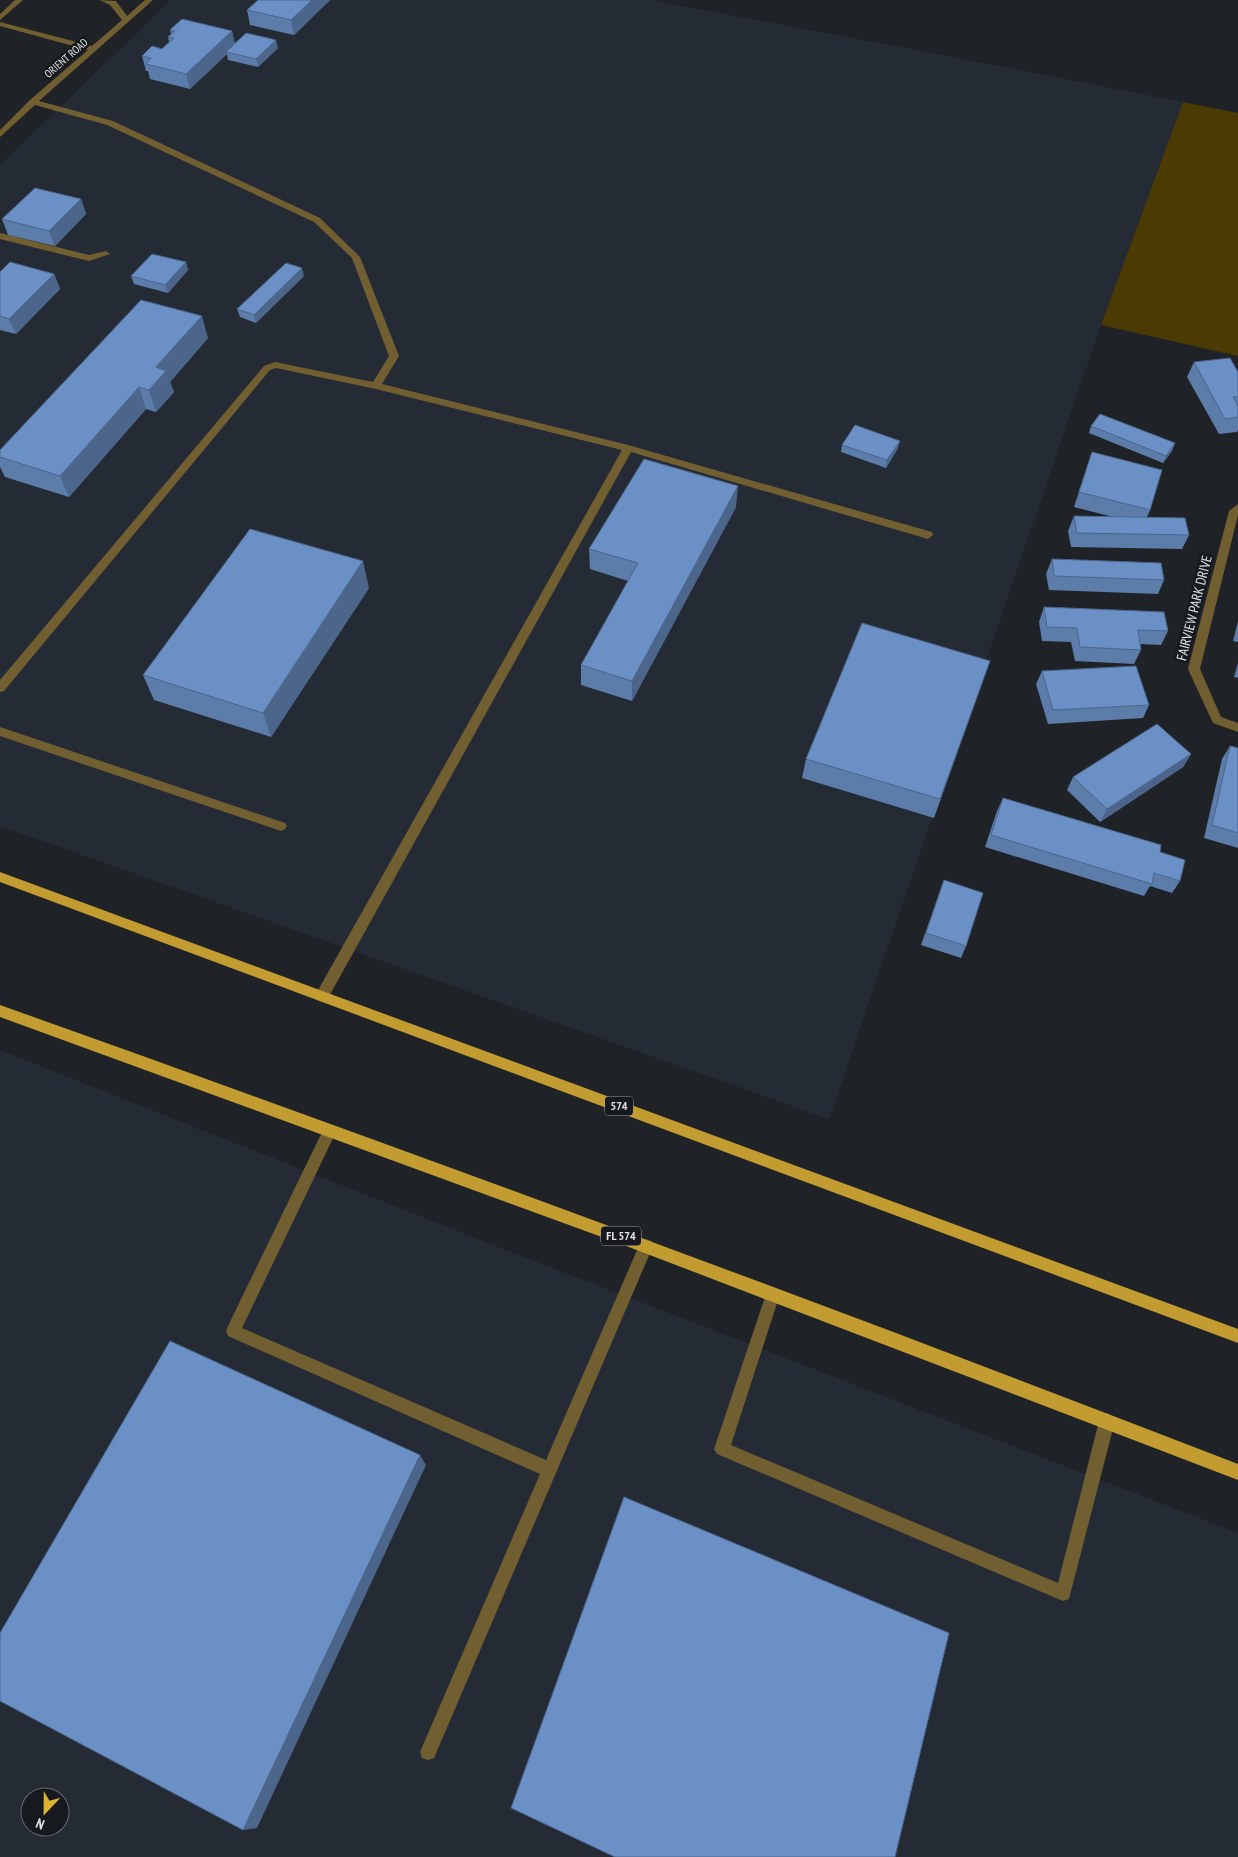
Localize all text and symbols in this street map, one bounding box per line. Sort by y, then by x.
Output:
street label: ORIENT ROAD [41,35,91,81]
street label: FAIRVIEW PARK DRIVE [1172,553,1216,663]
road number: 574 [605,1096,633,1116]
road number: FL 574 [601,1226,641,1246]
north arrow [20,1787,70,1837]
text: N [33,1814,47,1834]

